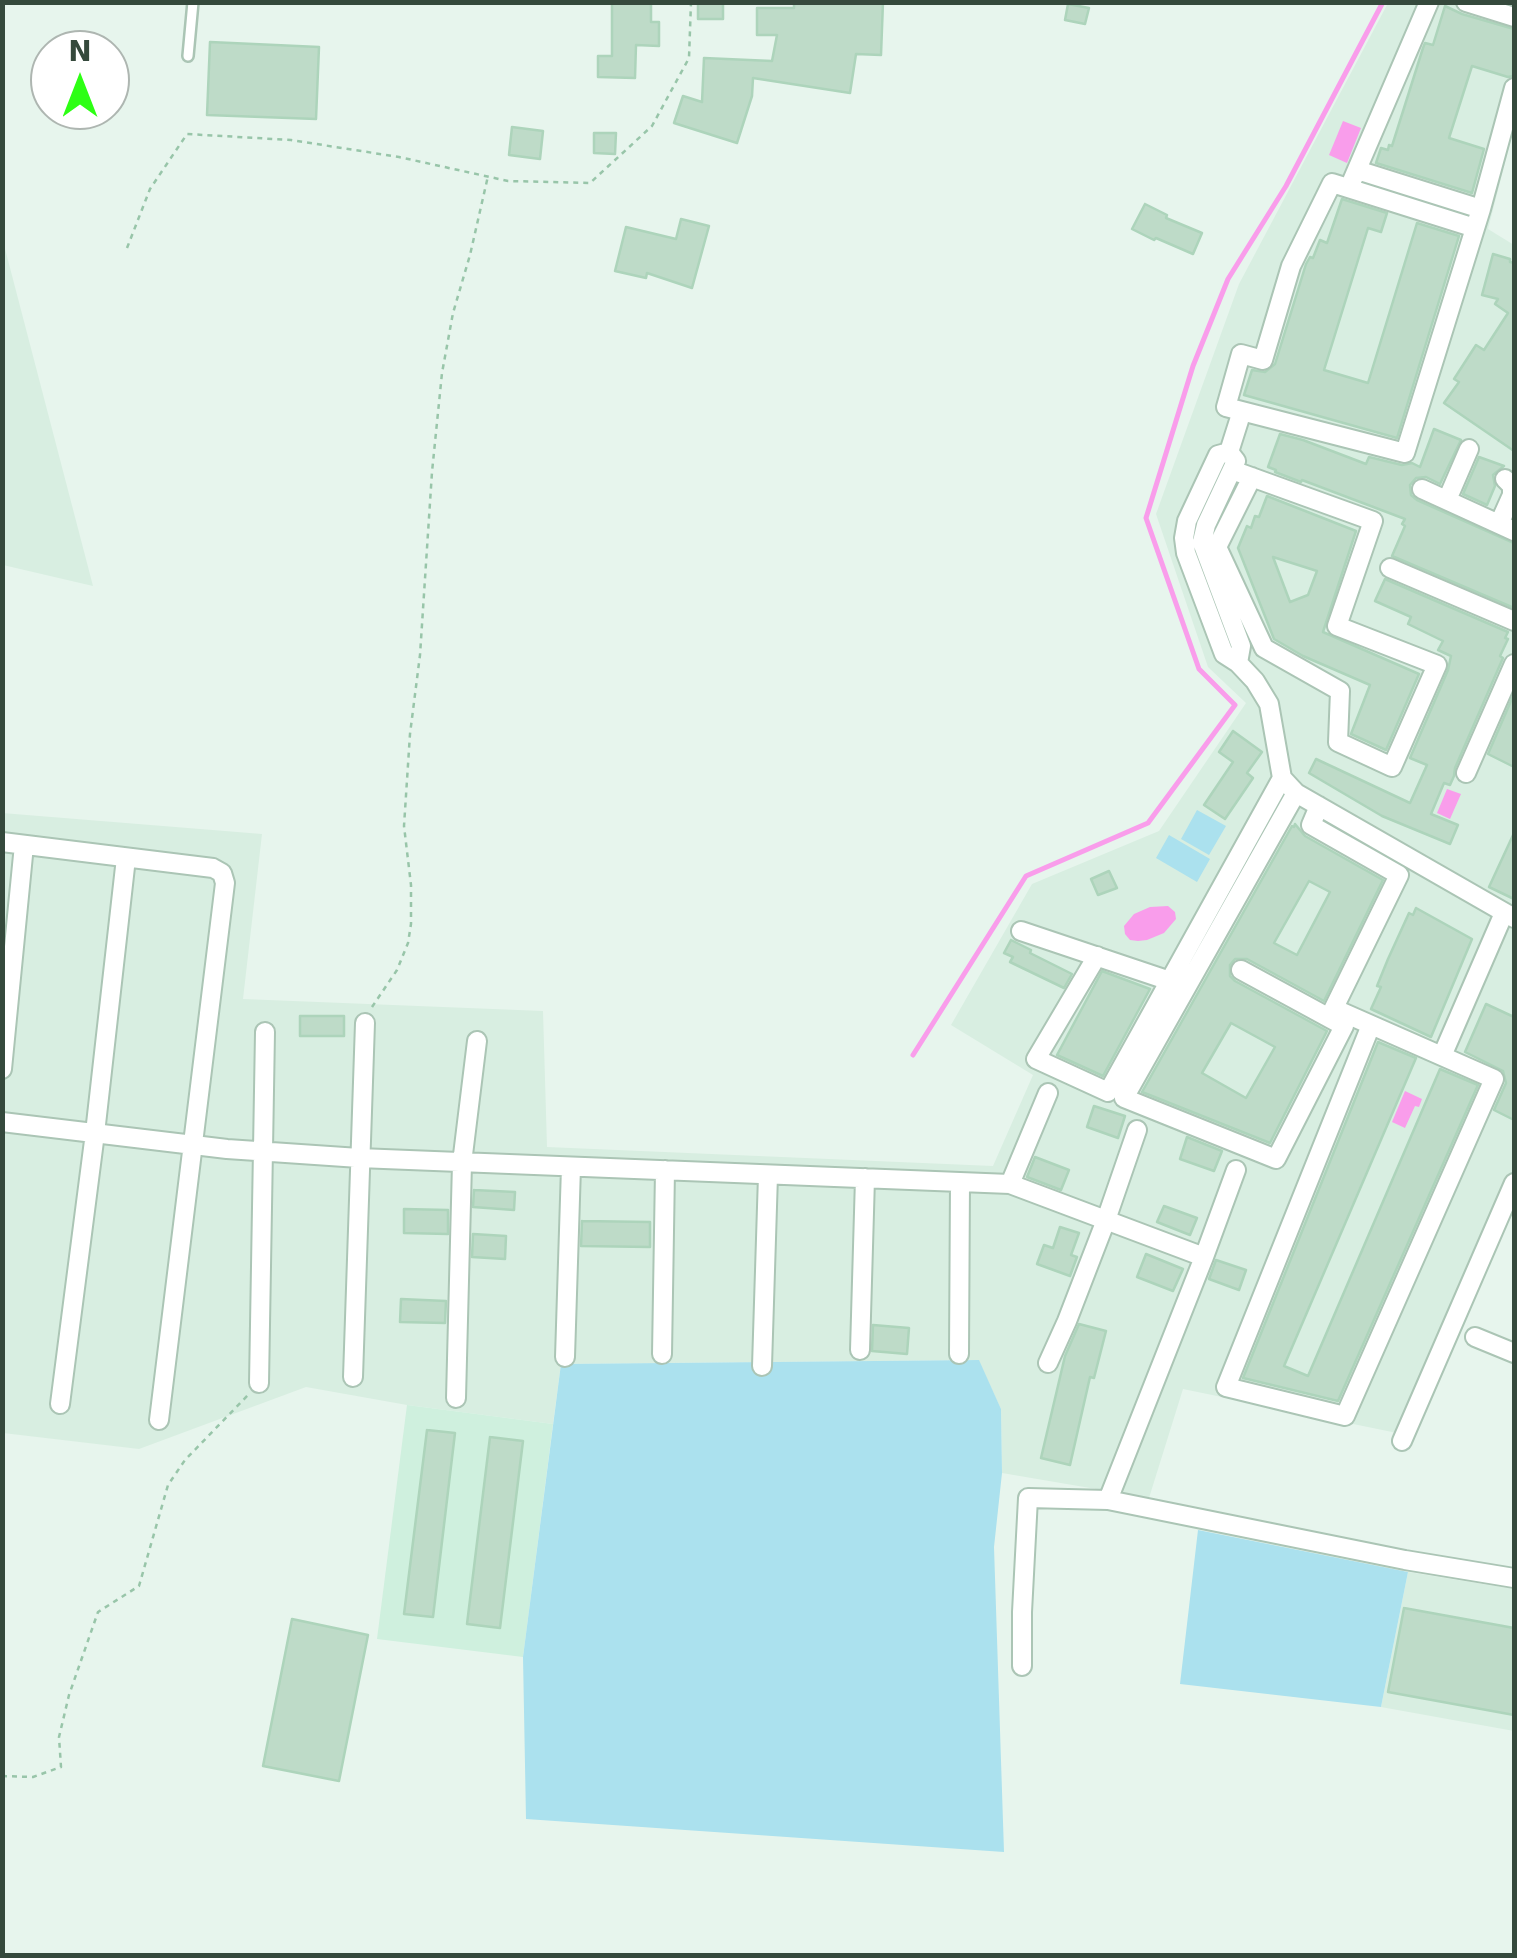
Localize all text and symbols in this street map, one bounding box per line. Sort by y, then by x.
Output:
north arrow [30,30,130,130]
text: N [68,35,92,68]

